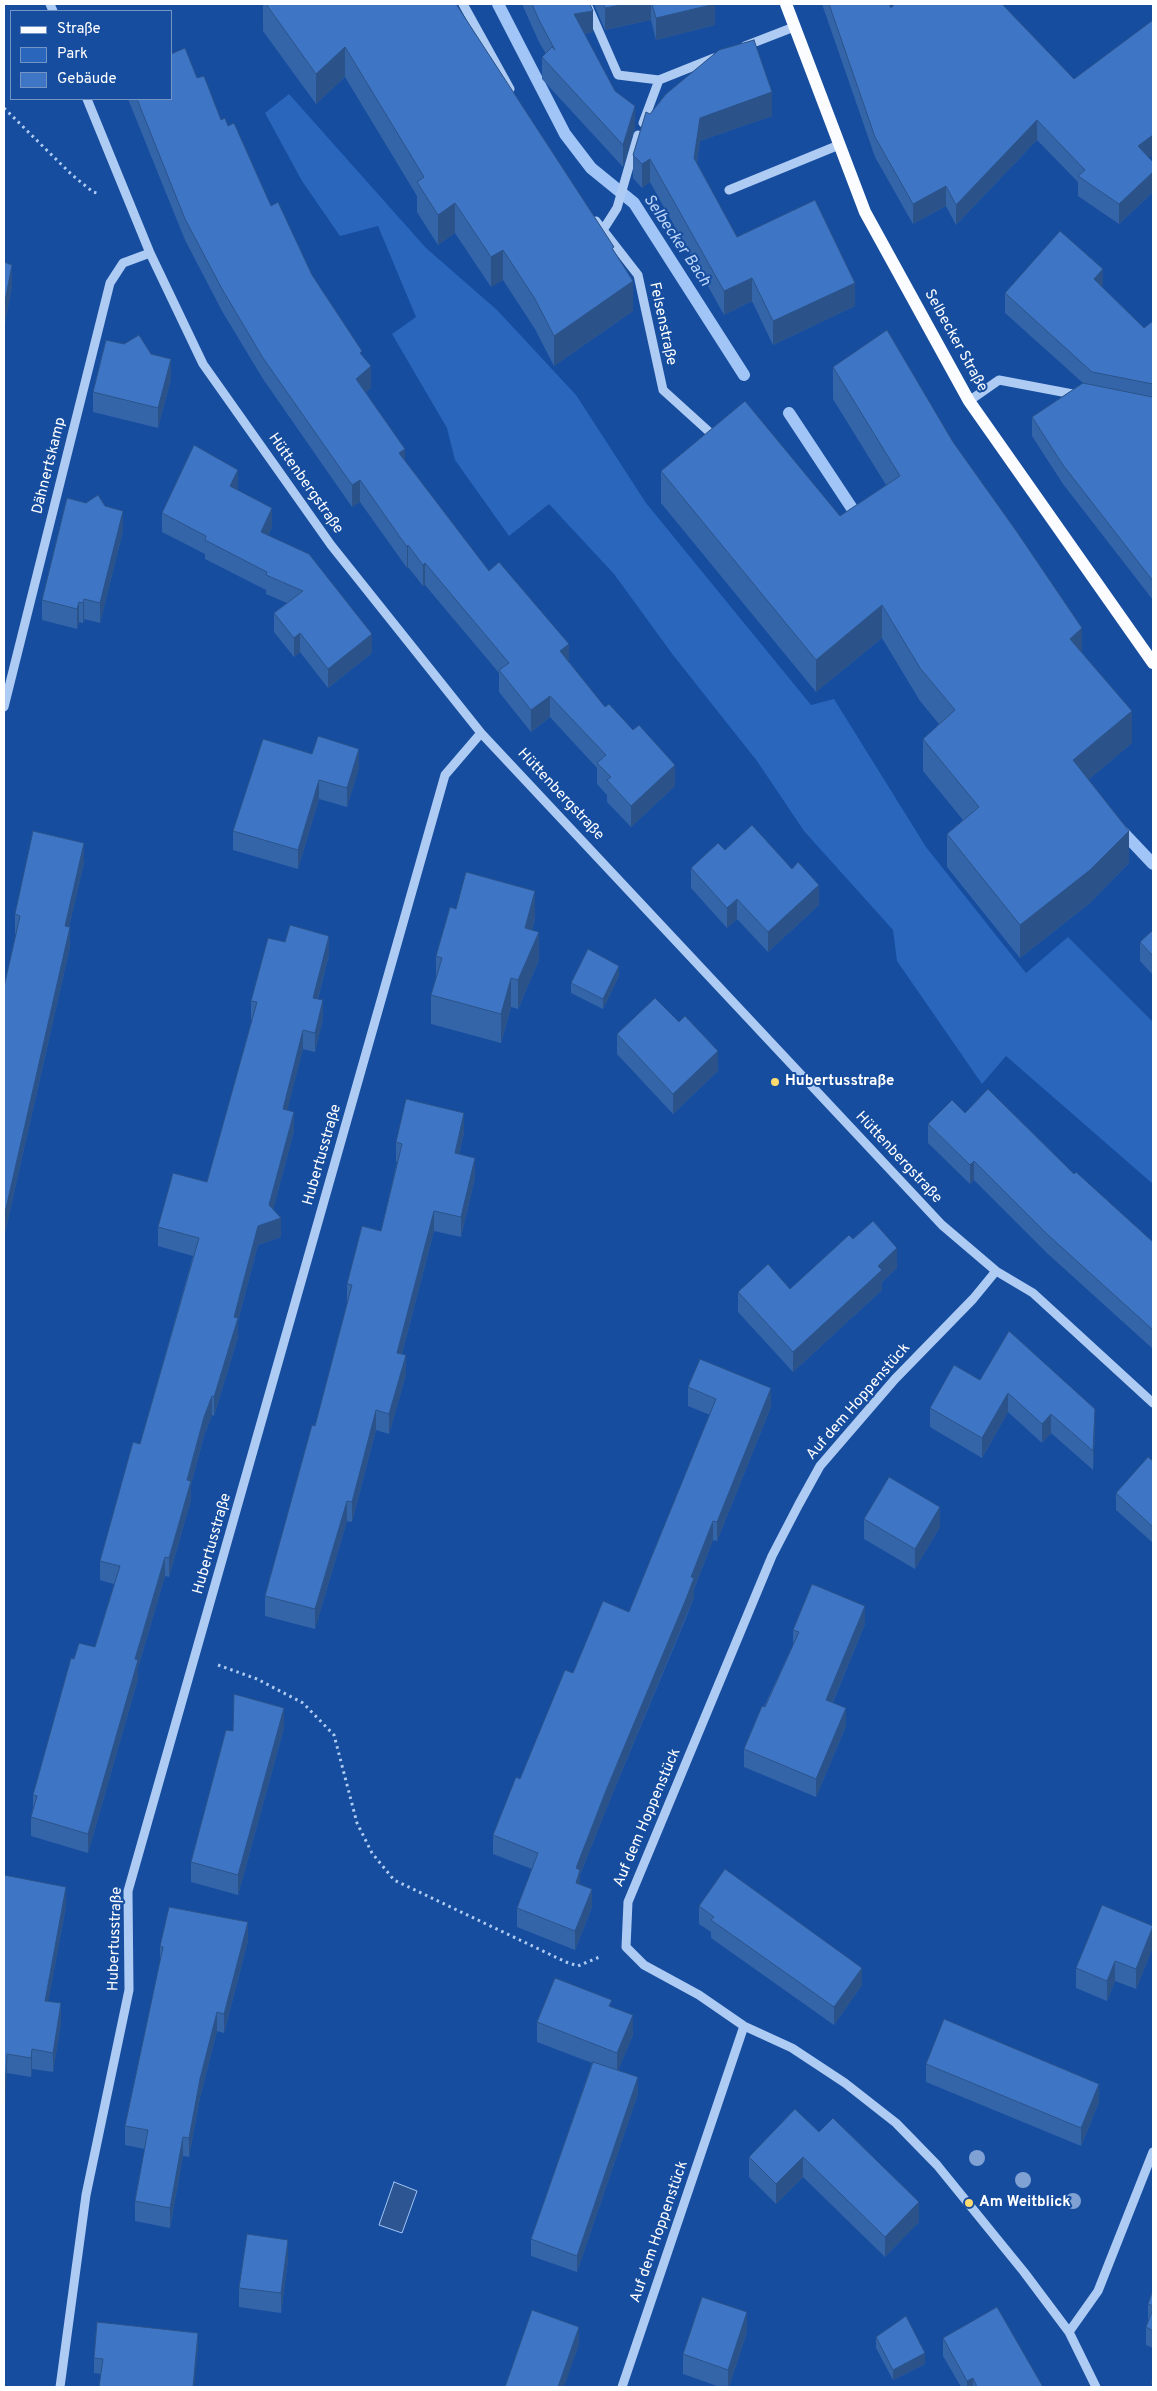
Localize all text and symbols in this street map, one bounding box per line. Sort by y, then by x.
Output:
legend [10,10,172,100]
text: Straße [57,20,101,39]
text: Park [57,45,88,64]
text: Gebäude [57,70,117,89]
water label: Selbecker Bach [638,191,714,291]
street label: Felsenstraße [644,281,680,367]
street label: Selbecker Straße [919,287,991,395]
street label: Dähnertskamp [29,416,71,516]
street label: Hüttenbergstraße [263,430,347,538]
street label: Hüttenbergstraße [513,745,607,845]
place label: Hubertusstraße [785,1073,894,1091]
marker: Hubertusstraße [769,1076,781,1088]
street label: Hubertusstraße [300,1102,346,1208]
street label: Hüttenbergstraße [851,1108,945,1208]
street label: Auf dem Hoppenstück [803,1340,915,1464]
street label: Hubertusstraße [190,1491,236,1597]
street label: Auf dem Hoppenstück [611,1746,685,1890]
street label: Hubertusstraße [105,1887,127,1991]
street label: Auf dem Hoppenstück [627,2159,693,2305]
place label: Am Weitblick [979,2194,1071,2212]
marker: Am Weitblick [963,2197,975,2209]

